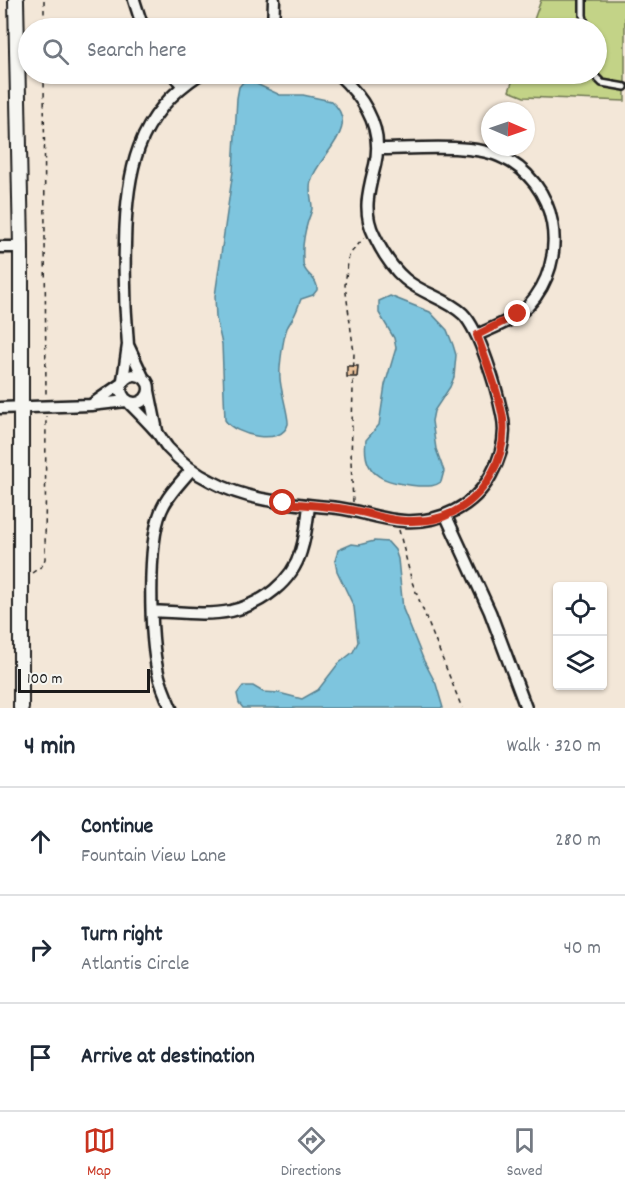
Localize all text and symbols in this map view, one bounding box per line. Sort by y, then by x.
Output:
search box [18,18,607,84]
icon: search [39,35,72,68]
text: Search here [87,36,186,67]
north arrow [481,102,535,156]
route end [504,300,530,326]
route start [269,489,295,515]
map controls [553,582,607,690]
button: locate [553,582,607,636]
button: layers [553,636,607,690]
scale bar [18,666,150,694]
text: 100 m [27,668,63,691]
text: 4 min [24,729,75,766]
text: Walk · 320 m [507,733,601,761]
text: Continue [81,812,153,843]
icon: ahead [24,825,57,858]
text: 280 m [555,827,601,855]
text: Fountain View Lane [81,843,226,871]
text: Turn right [81,920,163,951]
icon: right [24,933,57,966]
text: 40 m [563,935,601,963]
text: Atlantis Circle [81,951,189,979]
icon: arrive [24,1041,57,1074]
text: Arrive at destination [81,1042,255,1073]
tab: Map [83,1124,116,1183]
tab: Directions [281,1124,341,1183]
tab: Saved [507,1124,542,1183]

